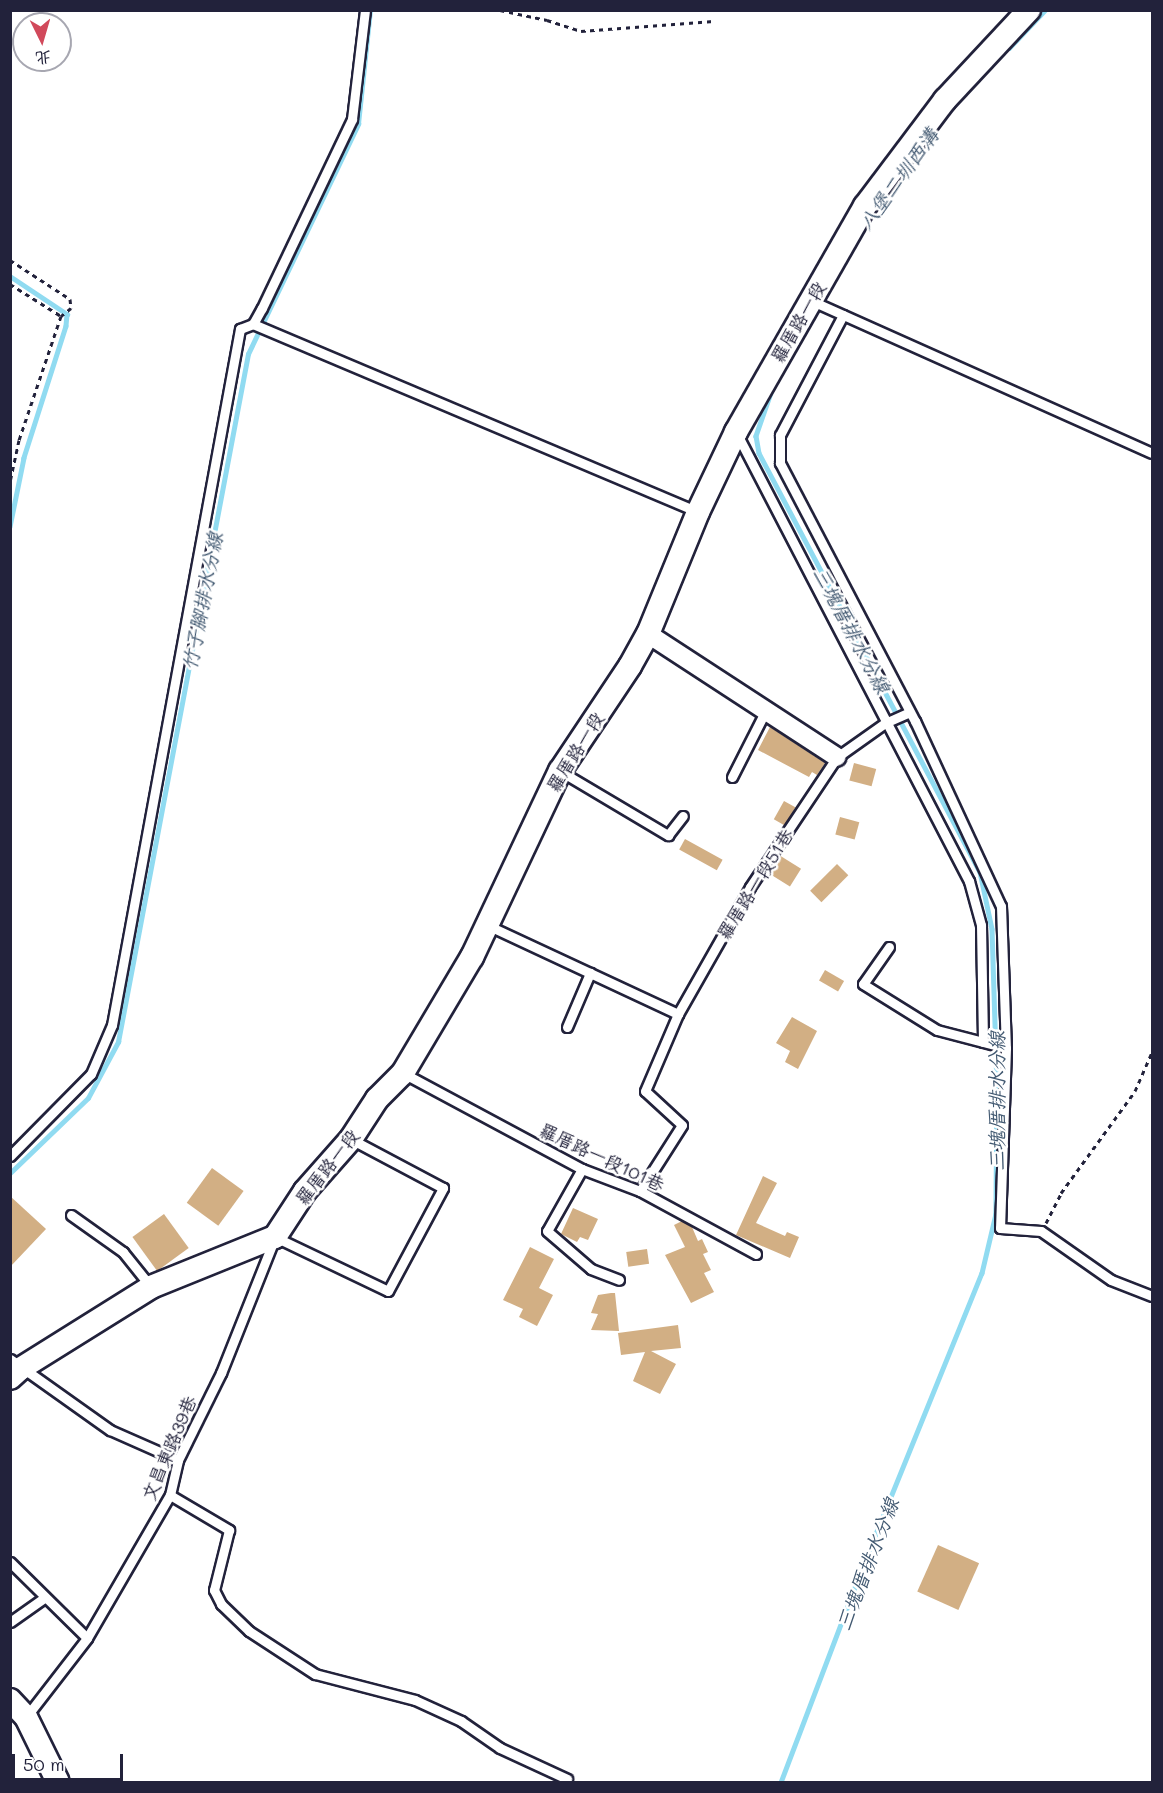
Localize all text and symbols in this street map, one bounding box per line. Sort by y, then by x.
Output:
north arrow [12,12,72,72]
text: 北 [35,47,52,70]
water label: 八堡二圳西溝 [853,123,943,235]
street label: 羅厝路一段 [766,278,830,366]
water label: 竹子腳排水分線 [177,530,227,672]
water label: 三塊厝排水分線 [809,563,895,697]
street label: 羅厝路一段 [542,708,608,796]
street label: 羅厝路一段51巷 [712,825,798,943]
water label: 三塊厝排水分線 [984,1031,1008,1171]
street label: 羅厝路一段101巷 [536,1119,668,1195]
street label: 羅厝路一段 [291,1125,363,1209]
street label: 文昌東路39巷 [137,1393,201,1503]
water label: 三塊厝排水分線 [831,1494,903,1634]
scale bar [15,1742,126,1780]
text: 50 m [23,1752,65,1776]

